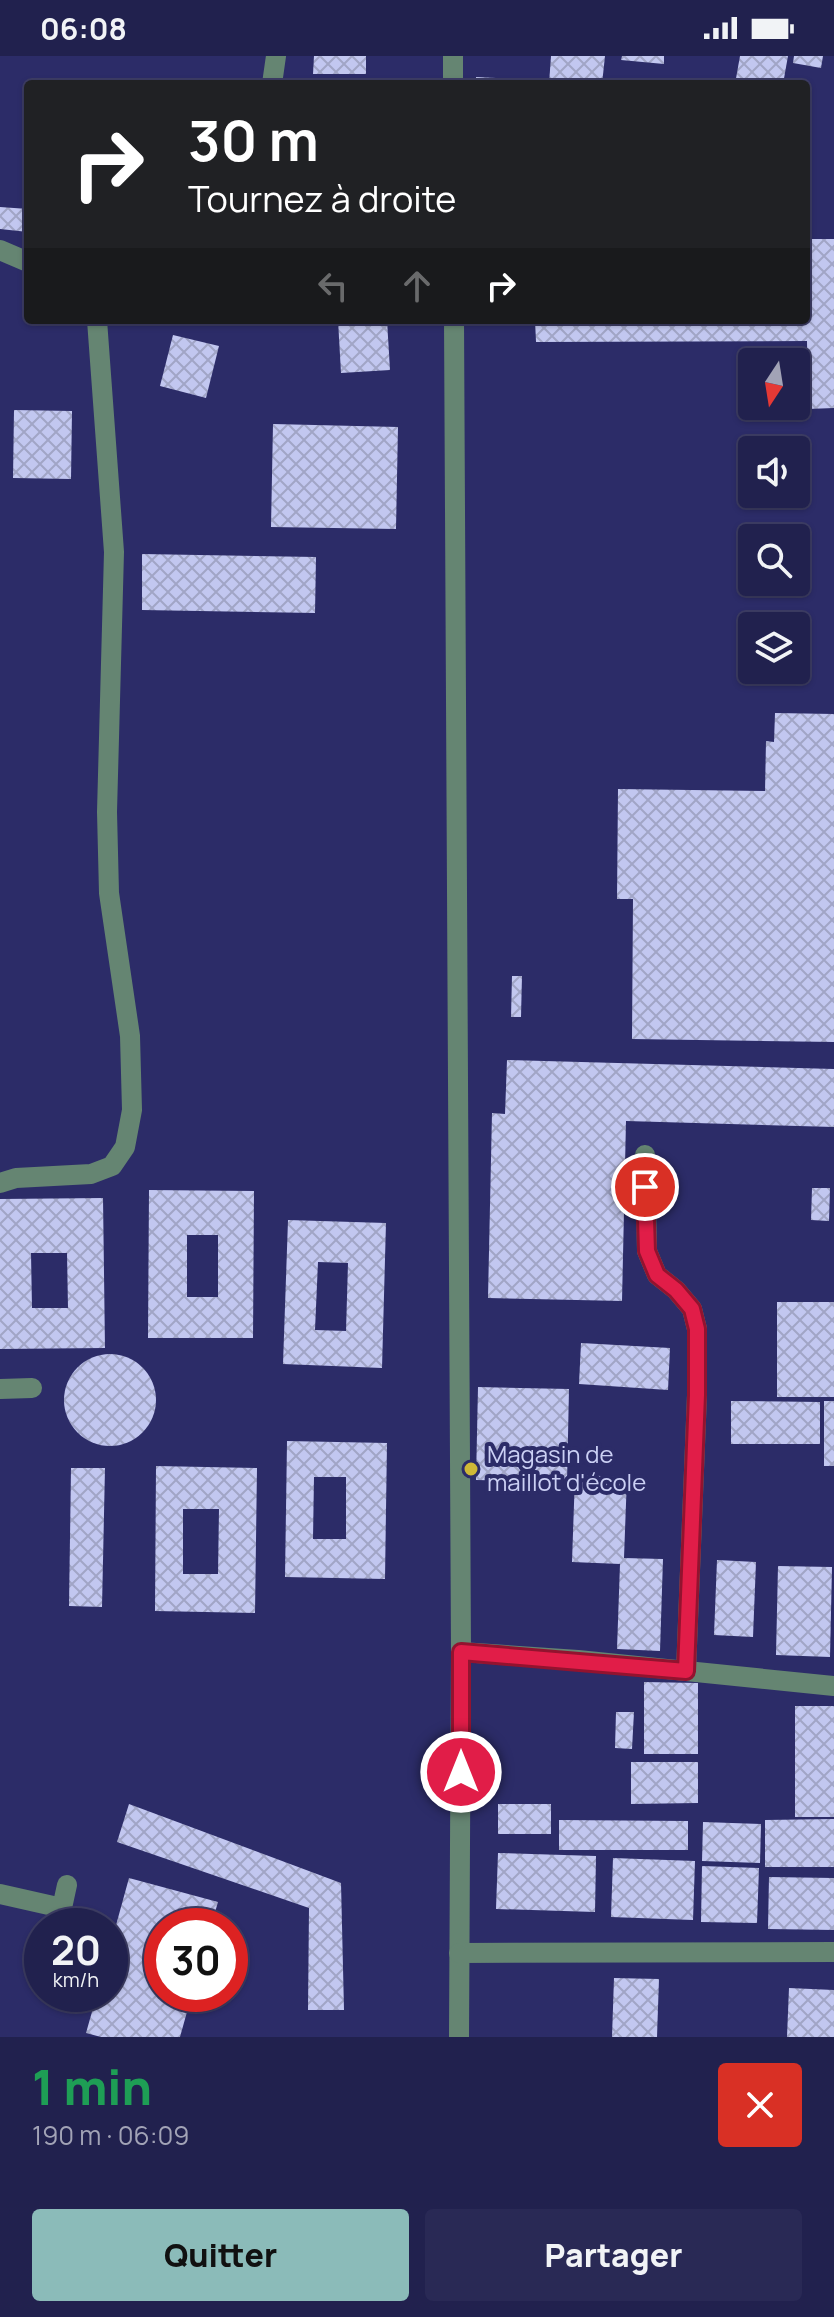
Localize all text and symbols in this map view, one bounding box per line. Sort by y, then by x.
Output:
text: 06:08 [40,8,127,49]
text: 30 m [188,101,319,178]
icon: right [56,112,160,216]
text: Tournez à droite [188,174,456,223]
icon: left [311,264,355,308]
icon: ahead [395,264,439,308]
icon: right [479,264,523,308]
north arrow [738,348,810,420]
map controls [738,348,810,684]
button: sound [738,436,810,508]
button: search [738,524,810,596]
button: layers [738,612,810,684]
pin [611,1153,679,1221]
icon: arrive [623,1165,667,1209]
place label: Magasin de maillot d'école [487,1437,646,1498]
marker: Magasin de maillot d'école [462,1460,480,1478]
position arrow [419,1730,503,1814]
speed limit sign: 30 [144,1908,248,2012]
text: 20 [51,1922,101,1977]
text: km/h [53,1966,99,1993]
text: 1 min [32,2054,152,2119]
button: close [718,2063,802,2147]
text: 190 m · 06:09 [32,2117,189,2153]
button: Quitter [32,2209,409,2301]
button: Partager [425,2209,802,2301]

